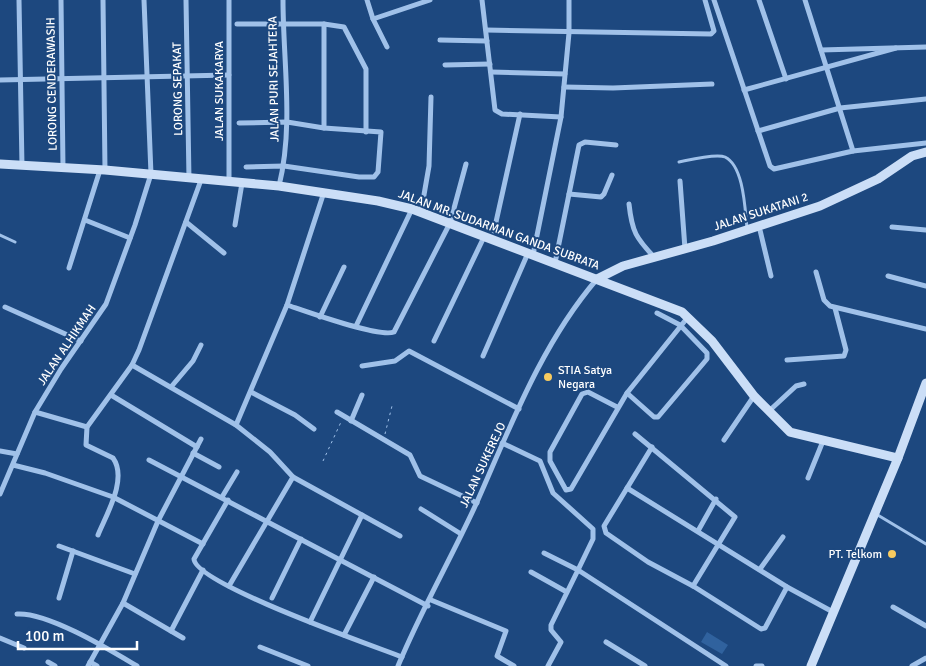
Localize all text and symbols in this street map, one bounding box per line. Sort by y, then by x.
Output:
street label: JALAN PURI SEJAHTERA [265,15,283,142]
street label: LORONG CENDERAWASIH [43,17,61,151]
street label: JALAN SUKAKARYA [212,40,227,141]
street label: LORONG SEPAKAT [170,42,186,136]
street label: JALAN MR. SUDARMAN GANDA SUBRATA [396,186,602,274]
street label: JALAN SUKATANI 2 [712,190,810,234]
street label: JALAN ALHIKMAH [34,302,100,388]
place label: STIA Satya Negara [558,363,612,392]
marker: STIA Satya Negara [542,371,554,383]
street label: JALAN SUKEREJO [457,420,509,510]
place label: PT. Telkom [828,547,882,562]
marker: PT. Telkom [886,548,898,560]
scale bar [18,618,136,650]
text: 100 m [25,627,65,645]

